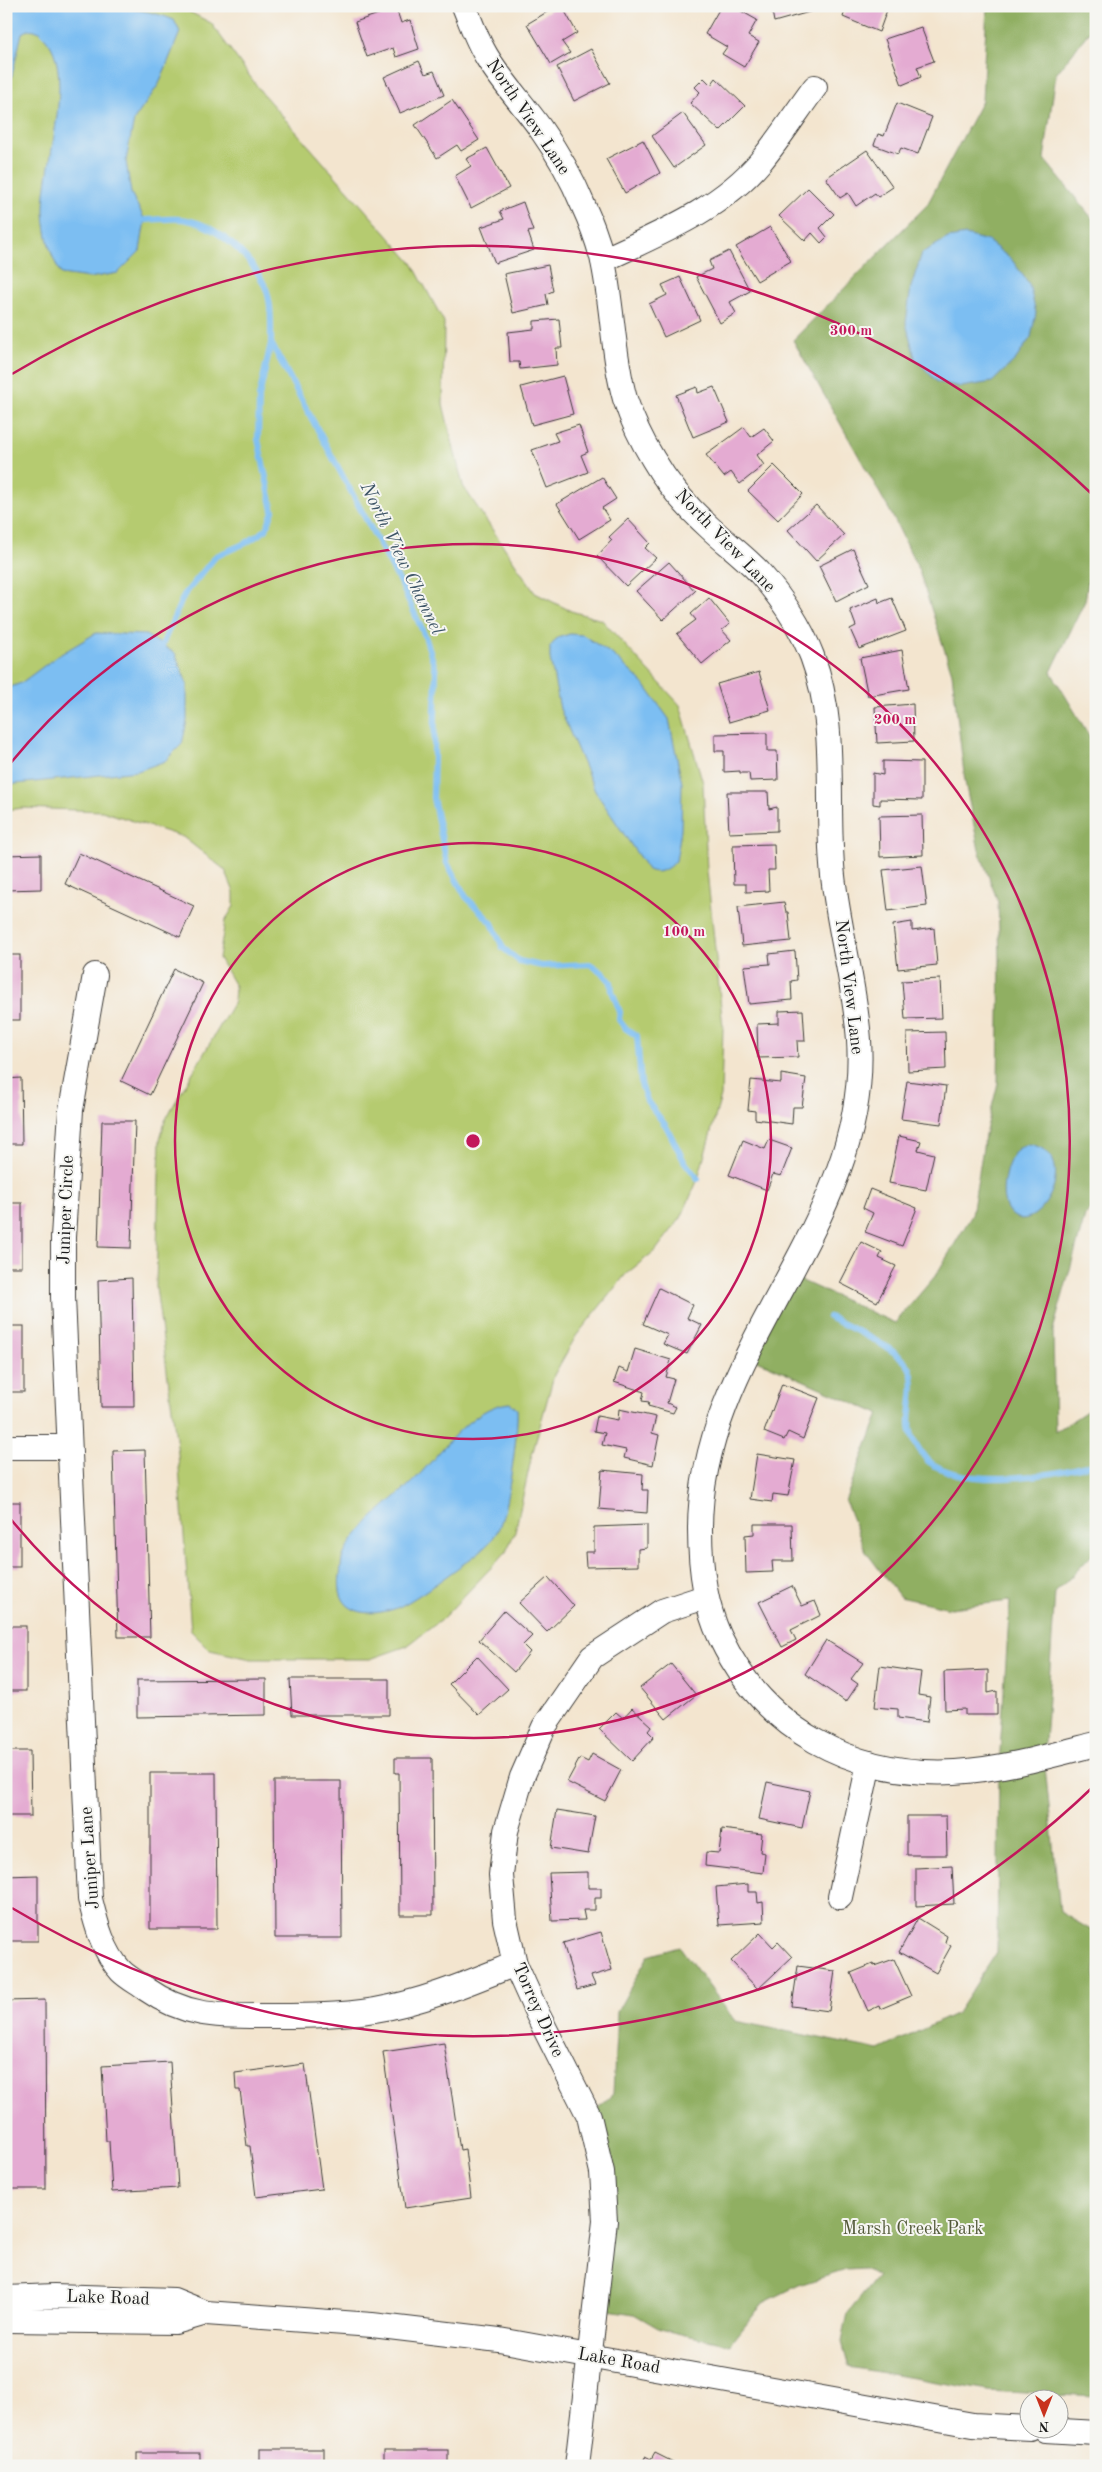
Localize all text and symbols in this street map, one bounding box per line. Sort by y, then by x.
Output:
street label: North View Lane [483,56,573,178]
text: 300 m [830,324,872,339]
water label: North View Channel [355,479,446,639]
street label: North View Lane [671,486,779,596]
text: 200 m [874,713,916,728]
street label: North View Lane [832,919,866,1055]
text: 100 m [663,925,705,940]
centre of rings [464,1132,482,1150]
street label: Juniper Circle [55,1155,77,1265]
street label: Juniper Lane [77,1806,103,1910]
street label: Torrey Drive [509,1960,567,2060]
park label: Marsh Creek Park [842,2220,984,2238]
street label: Lake Road [66,2288,150,2308]
street label: Lake Road [576,2345,662,2377]
north arrow [1020,2390,1070,2440]
text: N [1038,2419,1049,2433]

